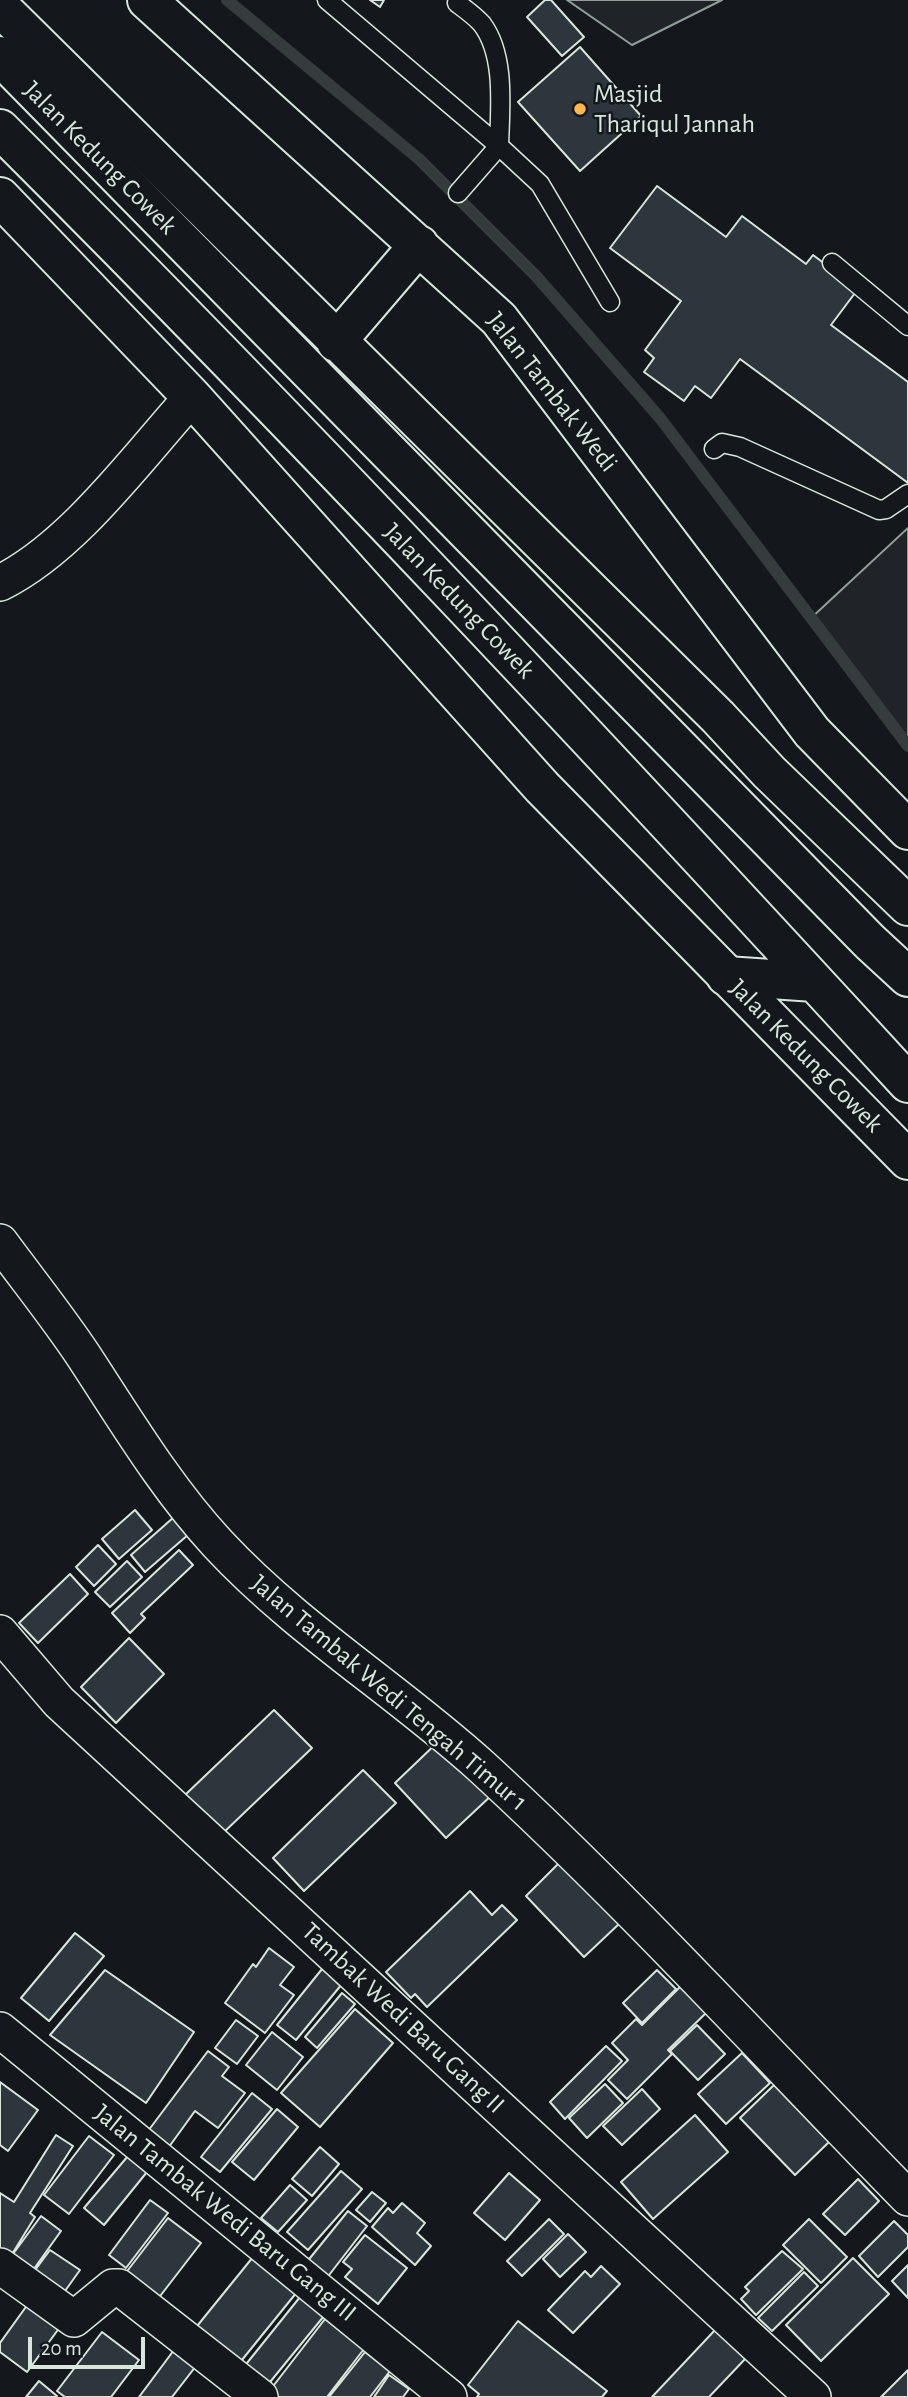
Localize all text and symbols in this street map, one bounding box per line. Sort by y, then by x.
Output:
street label: Jalan Kedung Cowek [17,75,183,241]
place label: Masjid Thariqul Jannah [594,78,755,140]
marker: Masjid Thariqul Jannah [572,101,588,117]
street label: Jalan Tambak Wedi [480,306,624,478]
street label: Jalan Kedung Cowek [377,517,541,685]
street label: Jalan Kedung Cowek [723,973,889,1139]
street label: Jalan Tambak Wedi Tengah Timur 1 [244,1568,534,1818]
street label: Tambak Wedi Baru Gang II [295,1916,511,2120]
street label: Jalan Tambak Wedi Baru Gang III [87,2097,363,2329]
scale bar [32,2324,149,2368]
text: 20 m [41,2338,82,2359]

